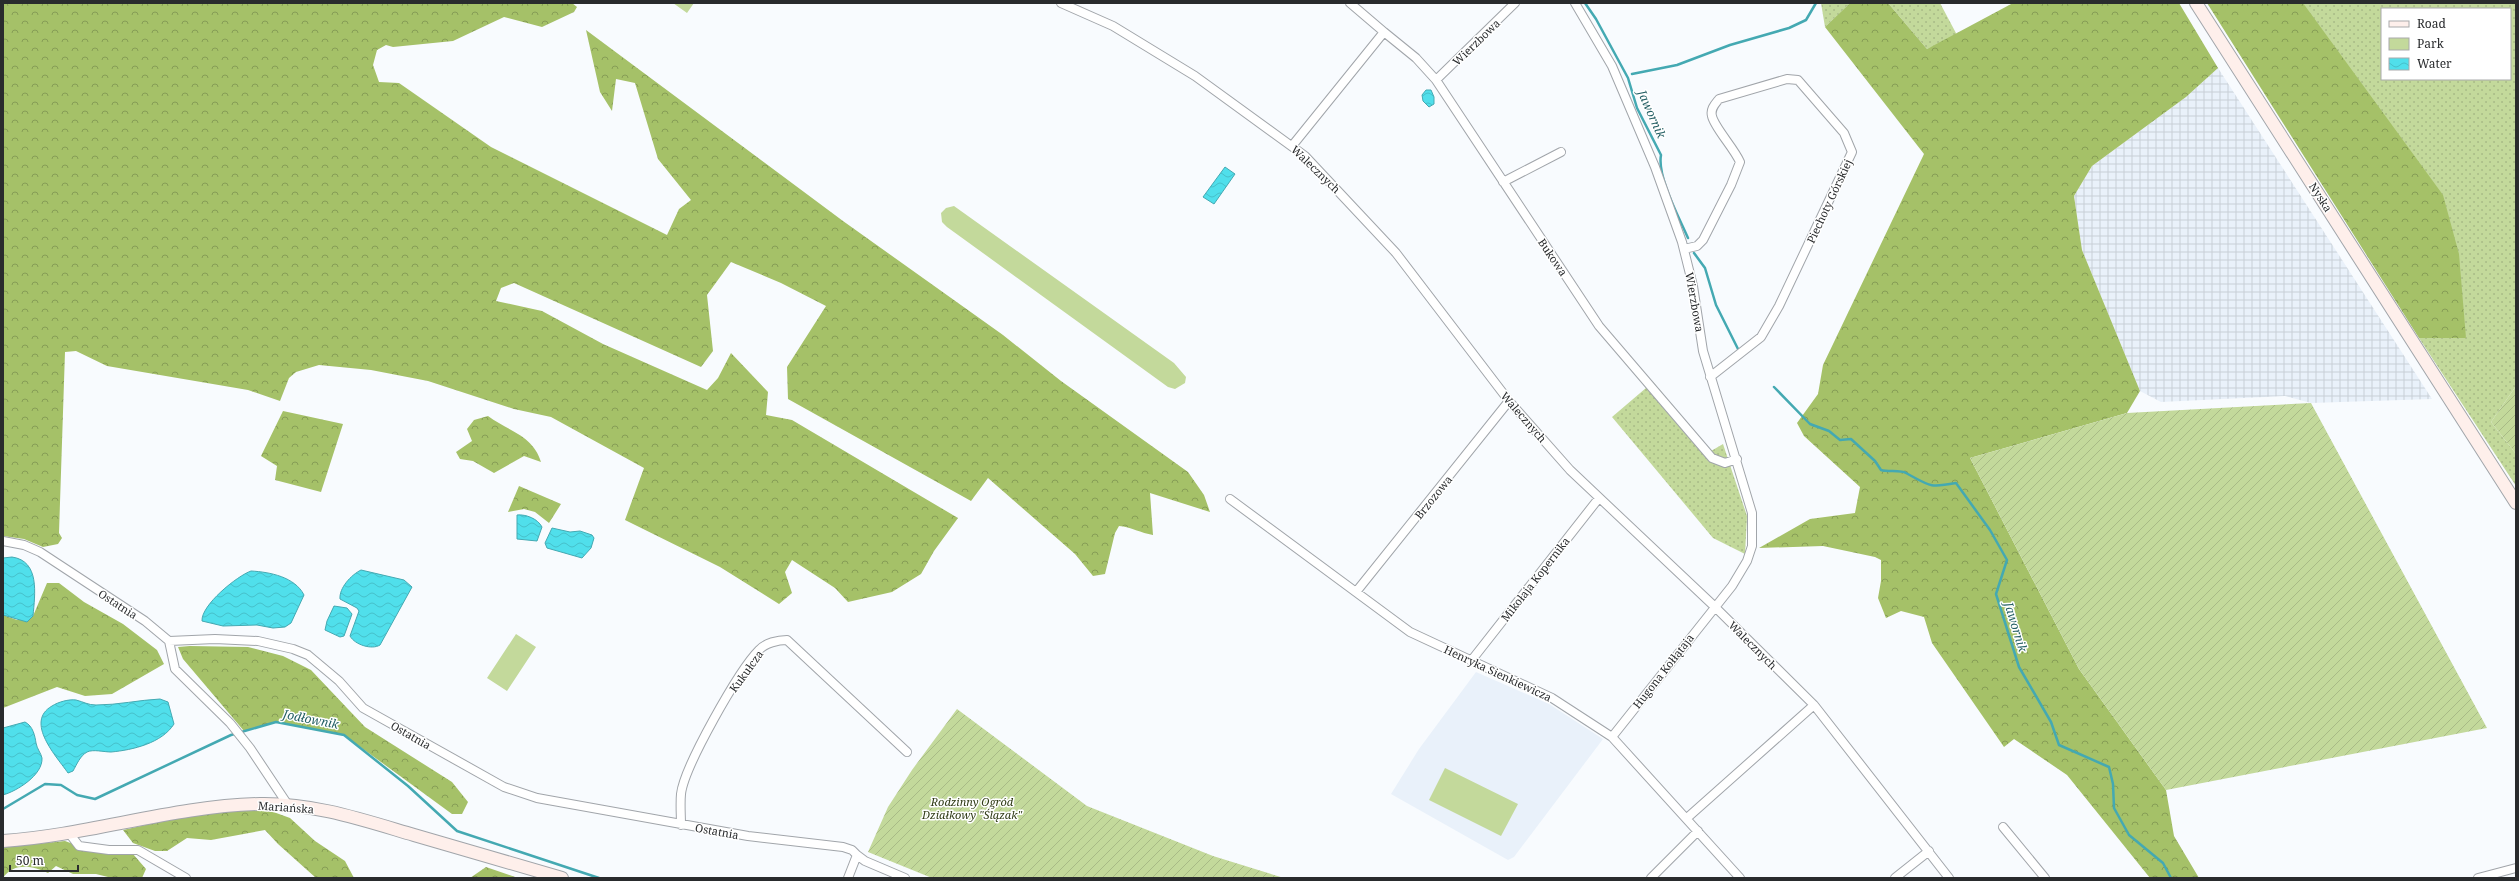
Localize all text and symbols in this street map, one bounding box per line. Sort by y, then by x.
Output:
legend [2381,8,2511,80]
text: Road [2417,15,2447,32]
street label: Wierzbowa [1449,16,1503,68]
text: Park [2417,35,2445,52]
text: Water [2417,55,2452,72]
water label: Jawornik [1633,85,1671,142]
street label: Walecznych [1288,142,1344,196]
street label: Piechoty Górskiej [1803,156,1855,246]
street label: Nyska [2306,179,2336,215]
street label: Bukowa [1535,235,1571,279]
street label: Wierzbowa [1682,271,1708,333]
street label: Walecznych [1498,388,1550,446]
street label: Brzozowa [1411,472,1455,522]
street label: Mikołaja Kopernika [1497,534,1573,624]
street label: Ostatnia [96,586,140,622]
water label: Jawornik [2000,598,2032,655]
street label: Walecznych [1726,618,1780,672]
street label: Hugona Kołłątaja [1629,631,1697,711]
street label: Henryka Sienkiewicza [1442,641,1554,705]
street label: Kukułcza [726,647,766,695]
water label: Jodłownik [280,705,341,733]
street label: Ostatnia [388,718,434,752]
park label: Rodzinny Ogród Działkowy "Ślązak" [921,794,1022,822]
street label: Mariańska [257,798,315,816]
street label: Ostatnia [694,820,740,842]
scale bar [10,847,78,873]
text: 50 m [16,852,44,869]

